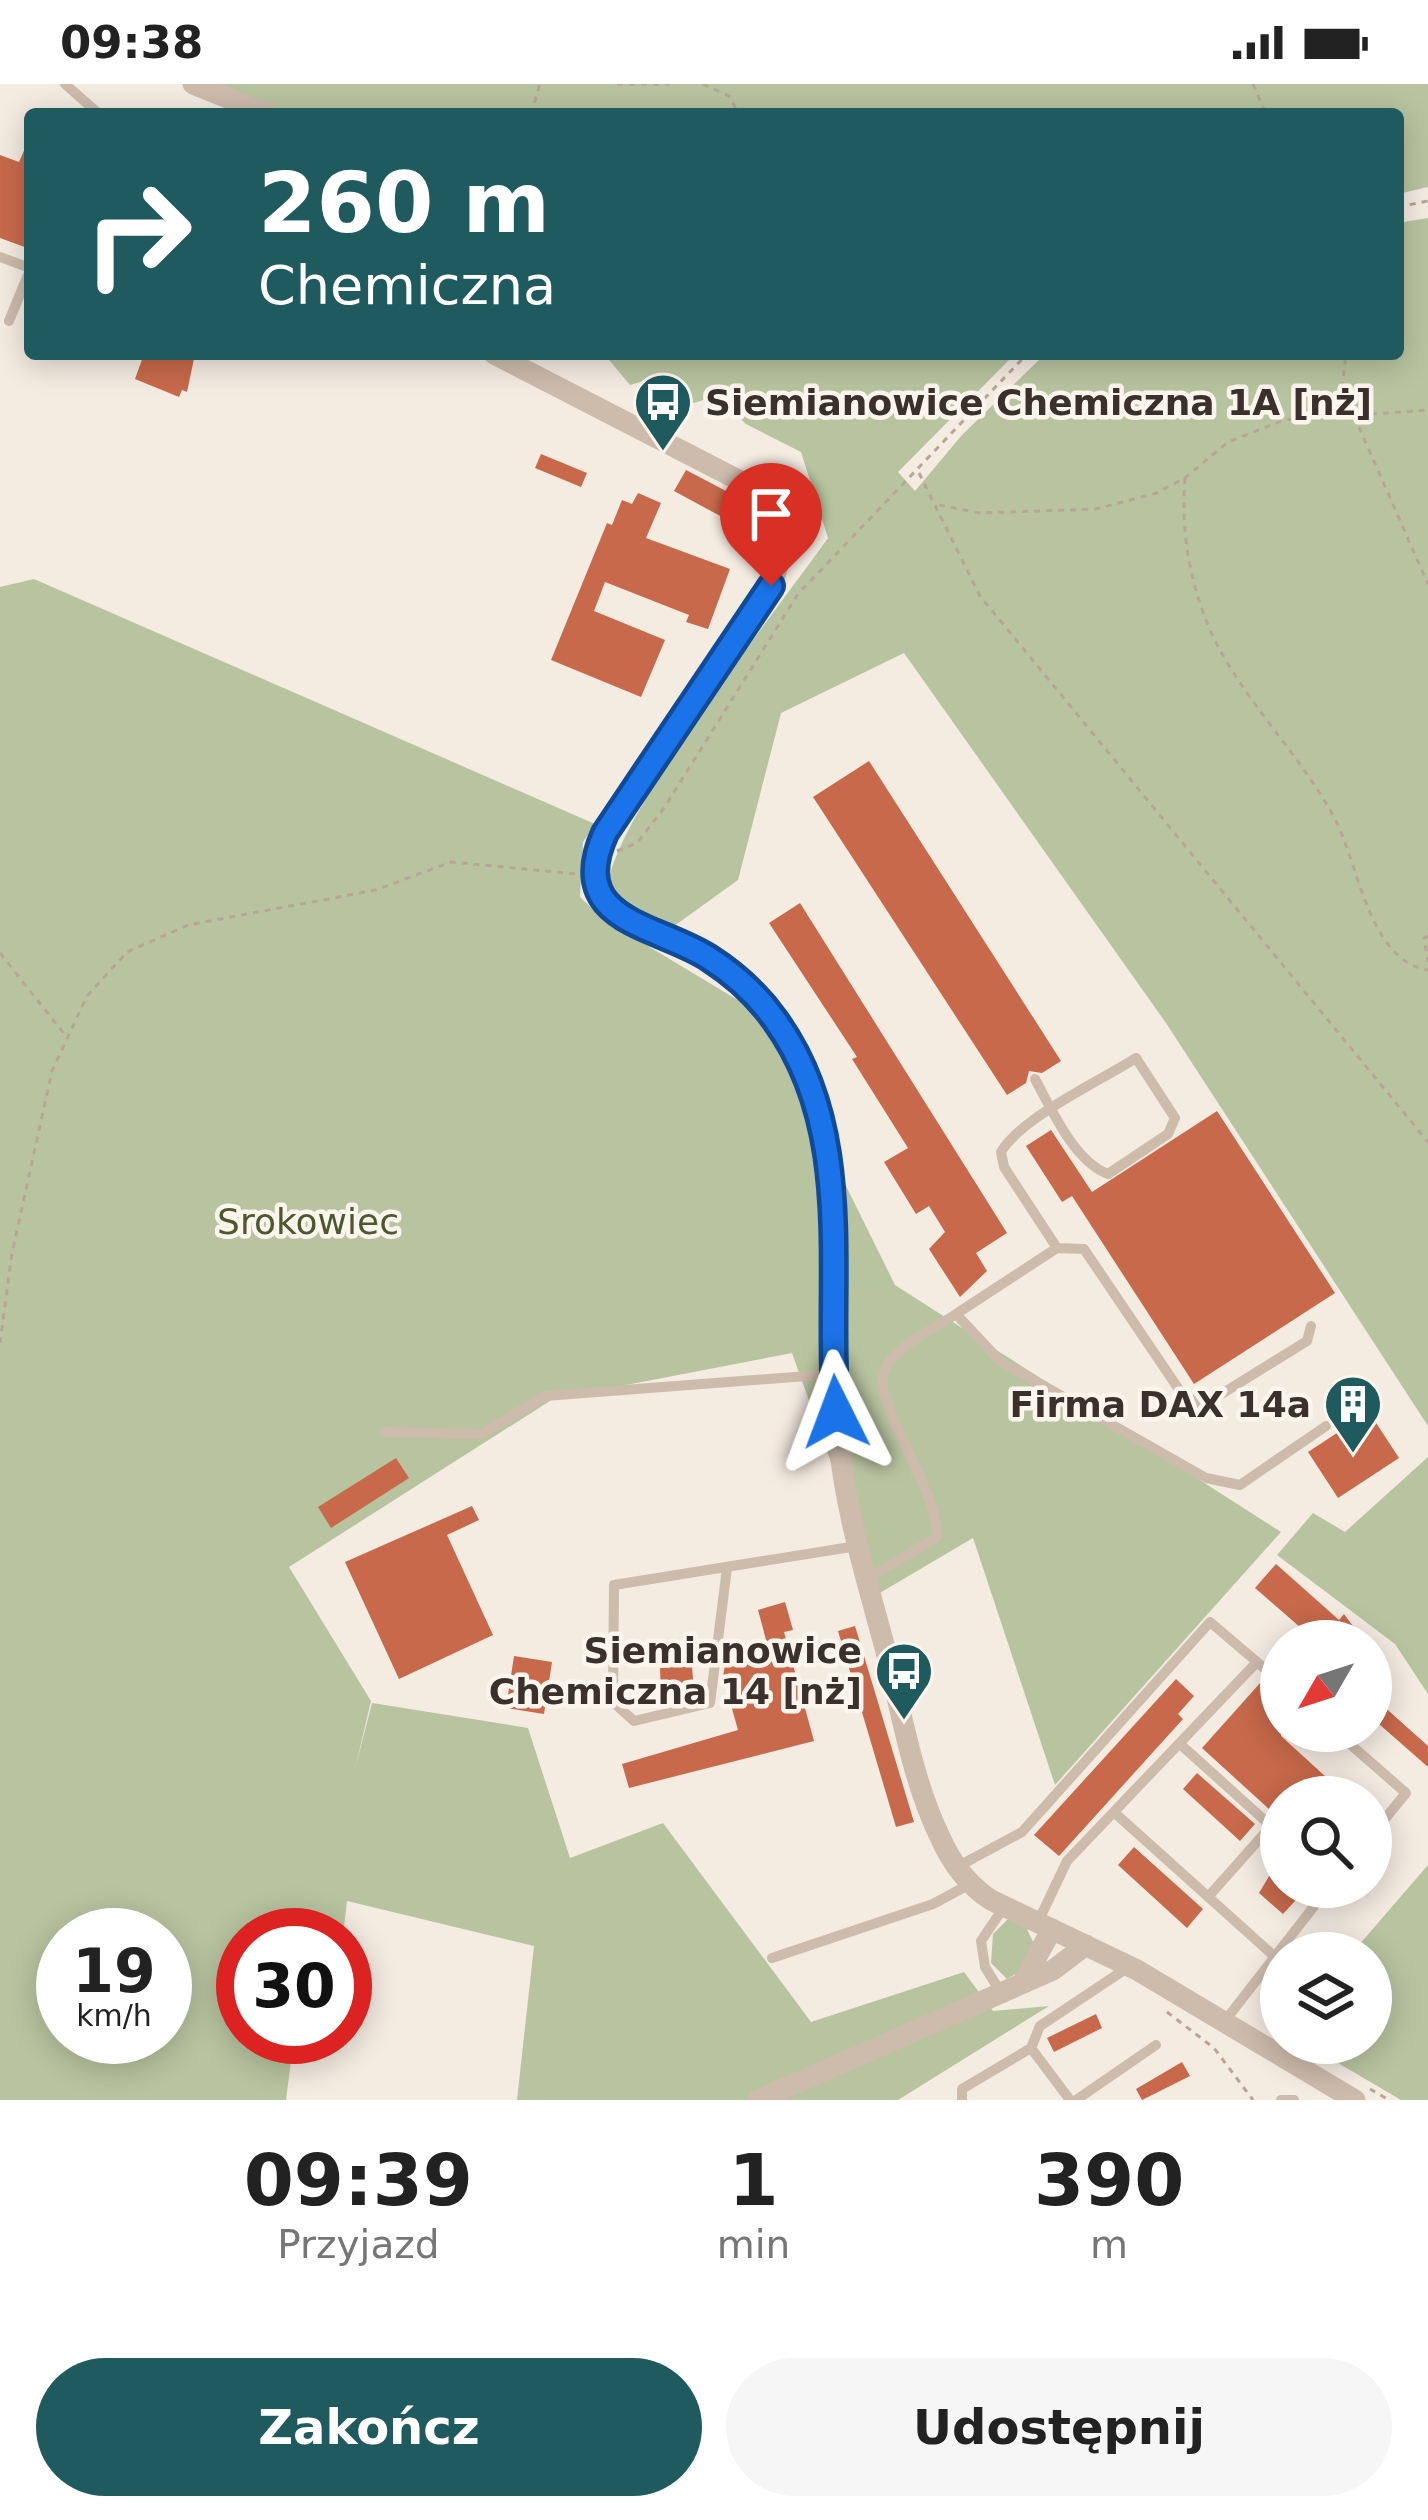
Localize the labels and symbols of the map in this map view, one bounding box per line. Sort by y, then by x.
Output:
bus stop icon: Siemianowice Chemiczna 1A [nż] [632,371,694,453]
place label: Siemianowice Chemiczna 1A [nż] [705,382,1372,423]
pin [720,463,822,586]
park label: Srokowiec [217,1201,399,1242]
position arrow [773,1349,899,1475]
building icon: Firma DAX 14a [1322,1373,1384,1455]
place label: Firma DAX 14a [1010,1384,1311,1425]
north arrow [1260,1620,1392,1752]
place label: Siemianowice Chemiczna 14 [nż] [489,1630,862,1712]
bus stop icon: Siemianowice Chemiczna 14 [nż] [873,1640,935,1722]
speed limit sign: 30 [216,1908,372,2064]

